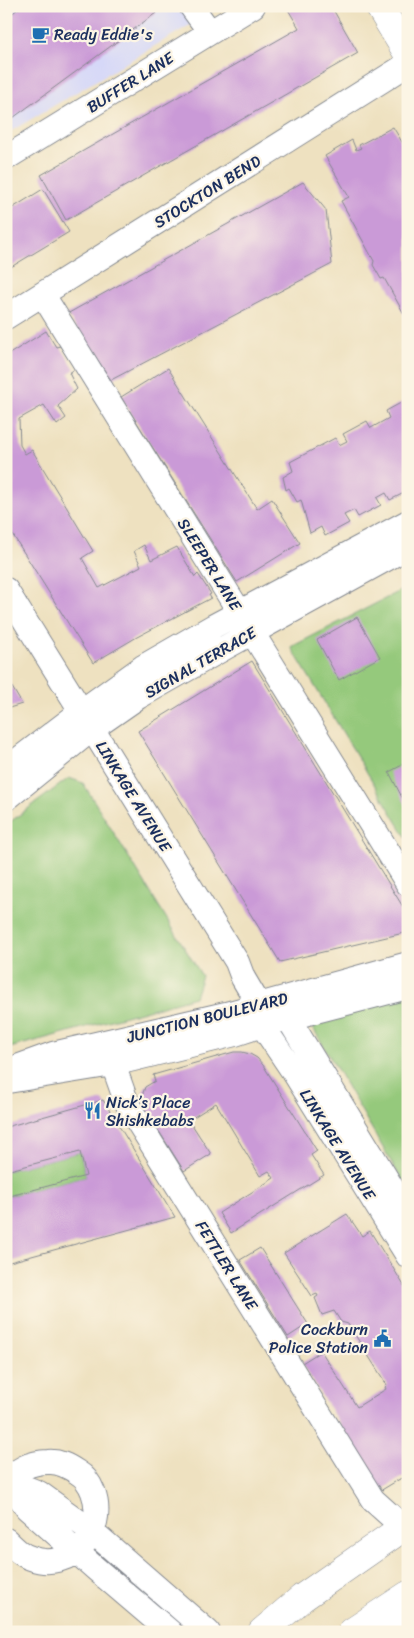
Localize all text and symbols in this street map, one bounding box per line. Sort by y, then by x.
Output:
place label: Ready Eddie's [54,20,153,49]
cafe icon: Ready Eddie's [30,24,50,44]
street label: BUFFER LANE [81,43,181,121]
street label: STOCKTON BEND [148,147,267,236]
street label: SLEEPER LANE [169,512,250,617]
street label: SIGNAL TERRACE [139,618,263,706]
street label: LINKAGE AVENUE [88,735,180,859]
street label: JUNCTION BOULEVARD [123,983,291,1052]
street label: LINKAGE AVENUE [292,1083,384,1207]
place label: Nick’s Place Shishkebabs [106,1088,194,1135]
restaurant icon: Nick’s Place Shishkebabs [82,1101,102,1121]
street label: FETTLER LANE [187,1214,266,1317]
place label: Cockburn Police Station [269,1315,368,1362]
public building icon: Cockburn Police Station [372,1328,392,1348]

